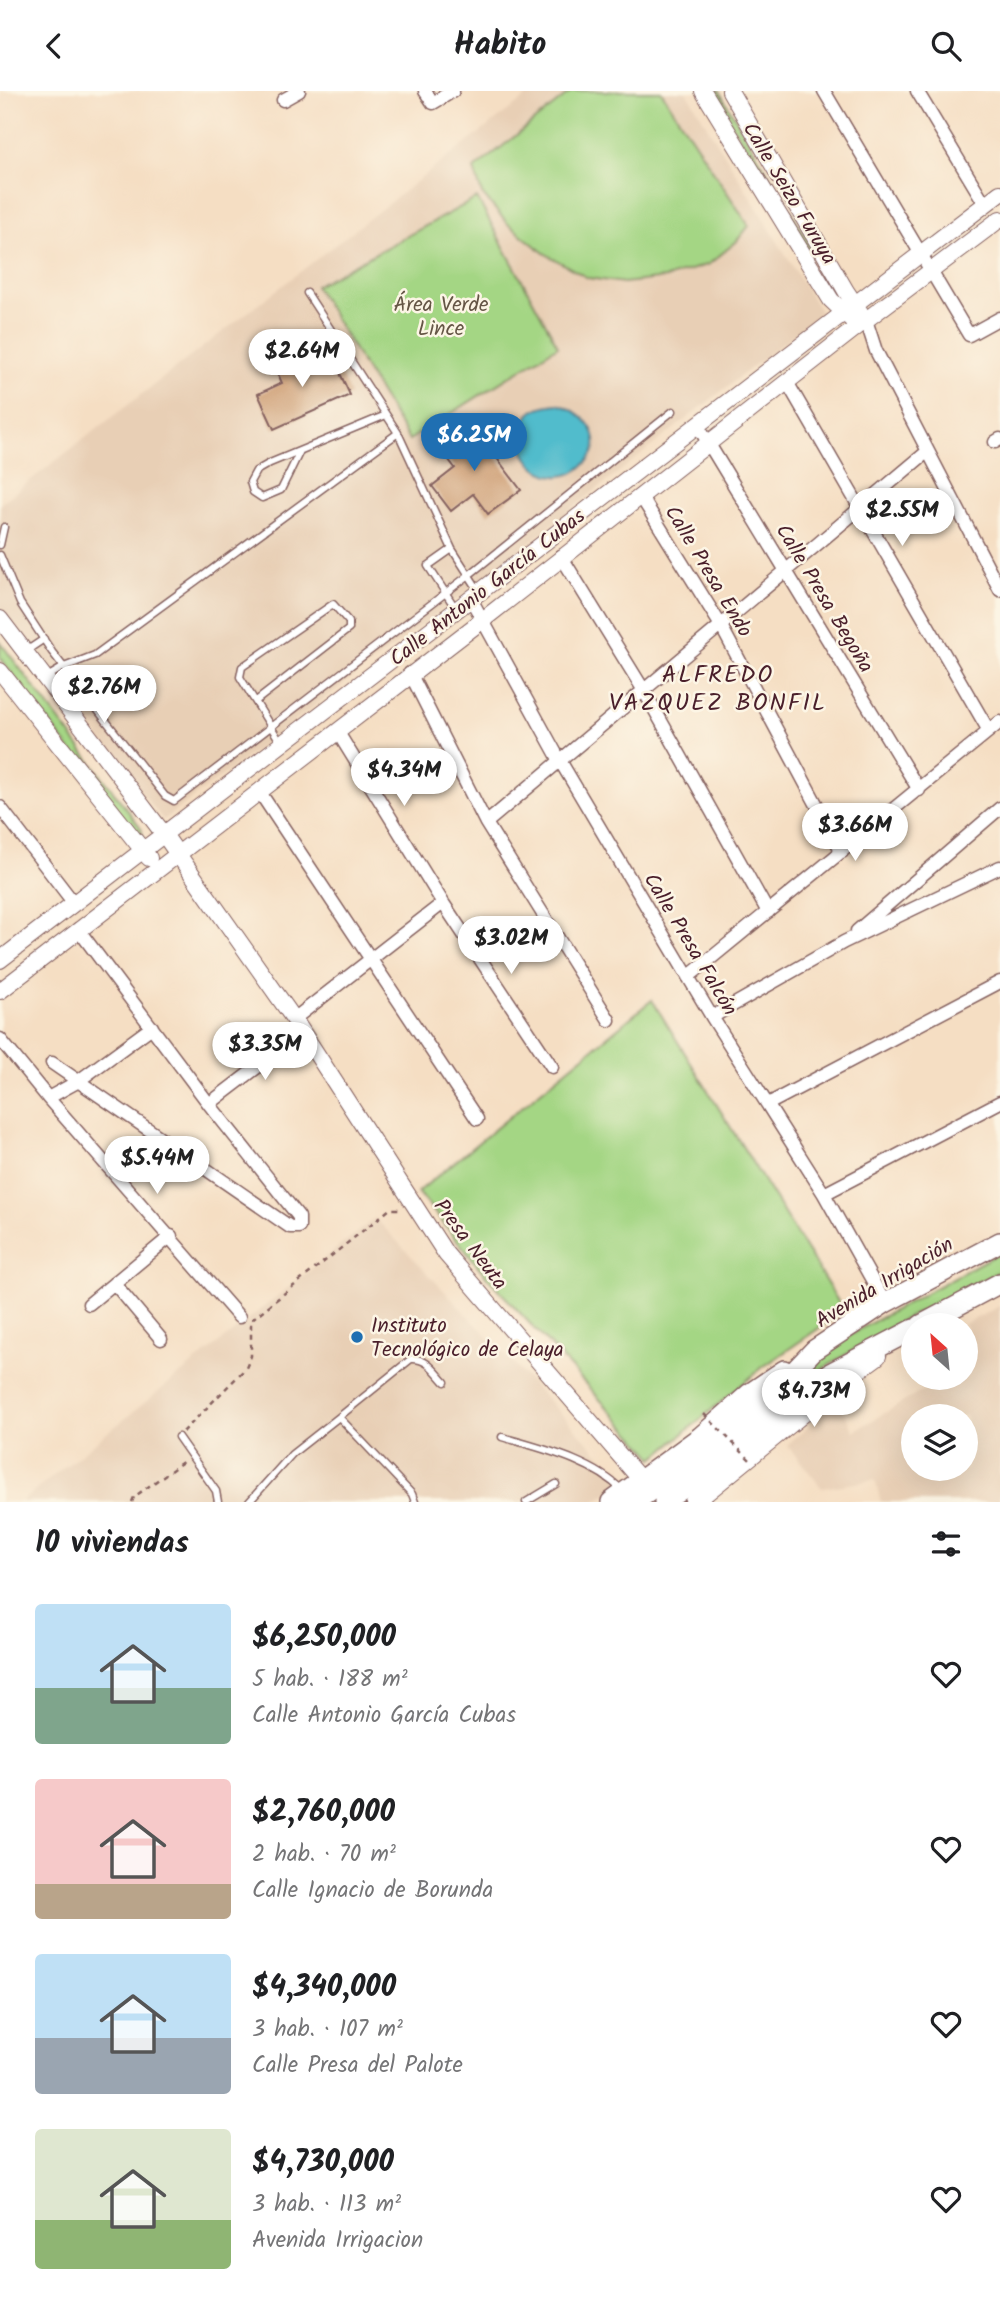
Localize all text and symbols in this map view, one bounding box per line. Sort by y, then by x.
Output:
text: Habito [454,20,546,71]
icon: back [35,27,73,65]
icon: search [927,27,965,65]
street label: Calle Seizo Furuya [733,116,844,271]
park label: Área Verde Lince [394,289,489,346]
pin: $2.64M [245,329,359,389]
text: $2.64M [265,334,339,370]
pin: $6.25M [417,413,531,473]
text: $6.25M [437,418,511,454]
pin: $2.55M [845,489,959,548]
text: $2.55M [865,493,939,529]
street label: Calle Presa Endo [655,499,760,644]
street label: Calle Antonio García Cubas [383,501,593,675]
street label: Calle Presa Begoña [766,518,881,680]
district label: ALFREDO VAZQUEZ BONFIL [609,656,827,723]
pin: $2.76M [47,665,161,725]
text: $2.76M [67,670,141,706]
pin: $4.34M [347,749,461,808]
text: $4.34M [367,753,441,789]
pin: $3.66M [798,803,912,863]
text: $3.66M [818,808,892,844]
street label: Calle Presa Falcón [634,867,745,1023]
pin: $3.02M [454,917,568,976]
text: $3.02M [474,921,548,957]
pin: $3.35M [208,1023,322,1082]
text: $3.35M [228,1027,302,1063]
pin: $5.44M [100,1137,214,1196]
text: $5.44M [120,1141,194,1177]
street label: Presa Neuta [424,1192,515,1297]
street label: Avenida Irrigación [809,1229,960,1338]
place label: Instituto Tecnológico de Celaya [371,1310,564,1367]
north arrow [901,1313,978,1389]
map controls [901,1313,978,1481]
marker: Instituto Tecnológico de Celaya [349,1329,365,1345]
pin: $4.73M [757,1369,871,1429]
text: $4.73M [778,1374,850,1410]
button: layers [901,1404,978,1481]
text: 10 viviendas [35,1520,189,1568]
icon: filters [927,1525,965,1563]
text: $6,250,000 [252,1614,396,1662]
icon: home [91,1632,175,1716]
icon: heart [927,1655,965,1693]
text: 5 hab. · 188 m² [252,1662,408,1698]
text: Calle Antonio García Cubas [252,1698,516,1734]
text: $2,760,000 [252,1789,395,1837]
icon: home [91,1807,175,1891]
icon: heart [927,1830,965,1868]
text: 2 hab. · 70 m² [252,1837,396,1873]
text: Calle Ignacio de Borunda [252,1873,493,1909]
text: $4,340,000 [252,1964,396,2012]
icon: home [91,1982,175,2066]
icon: heart [927,2005,965,2043]
text: 3 hab. · 107 m² [252,2012,403,2048]
text: Calle Presa del Palote [252,2048,463,2084]
text: $4,730,000 [252,2139,394,2187]
icon: home [91,2157,175,2241]
icon: heart [927,2180,965,2218]
text: 3 hab. · 113 m² [252,2187,401,2223]
text: Avenida Irrigacion [252,2223,423,2259]

